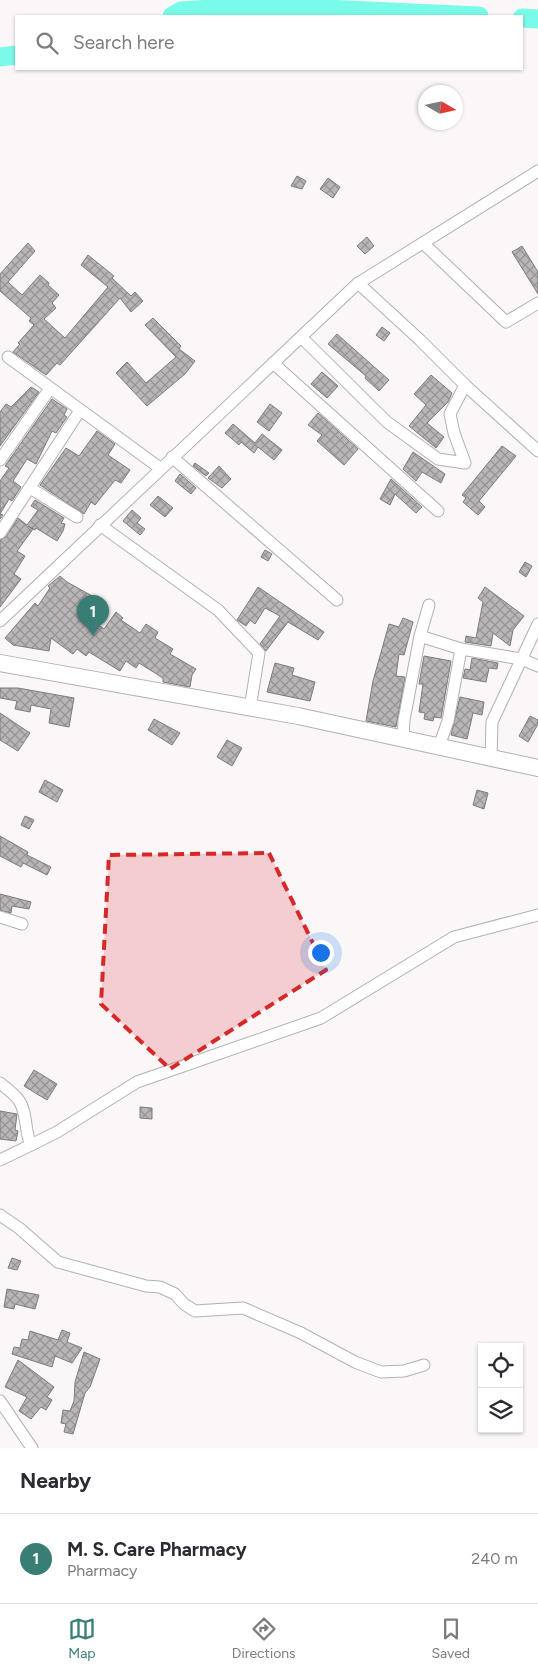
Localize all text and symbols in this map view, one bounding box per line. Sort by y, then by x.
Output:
search box [15,15,523,70]
icon: search [33,29,61,57]
text: Search here [73,31,175,54]
north arrow [418,85,463,130]
pin: 1 [77,595,109,636]
your location [308,940,334,966]
map controls [478,1343,523,1433]
button: locate [478,1343,523,1388]
button: layers [478,1388,523,1433]
text: Nearby [20,1468,91,1493]
text: M. S. Care Pharmacy [67,1538,247,1561]
text: 1 [33,1549,39,1568]
text: 240 m [471,1549,518,1568]
text: Pharmacy [67,1561,137,1580]
tab: Map [68,1615,96,1662]
tab: Directions [232,1615,296,1662]
tab: Saved [431,1615,470,1662]

